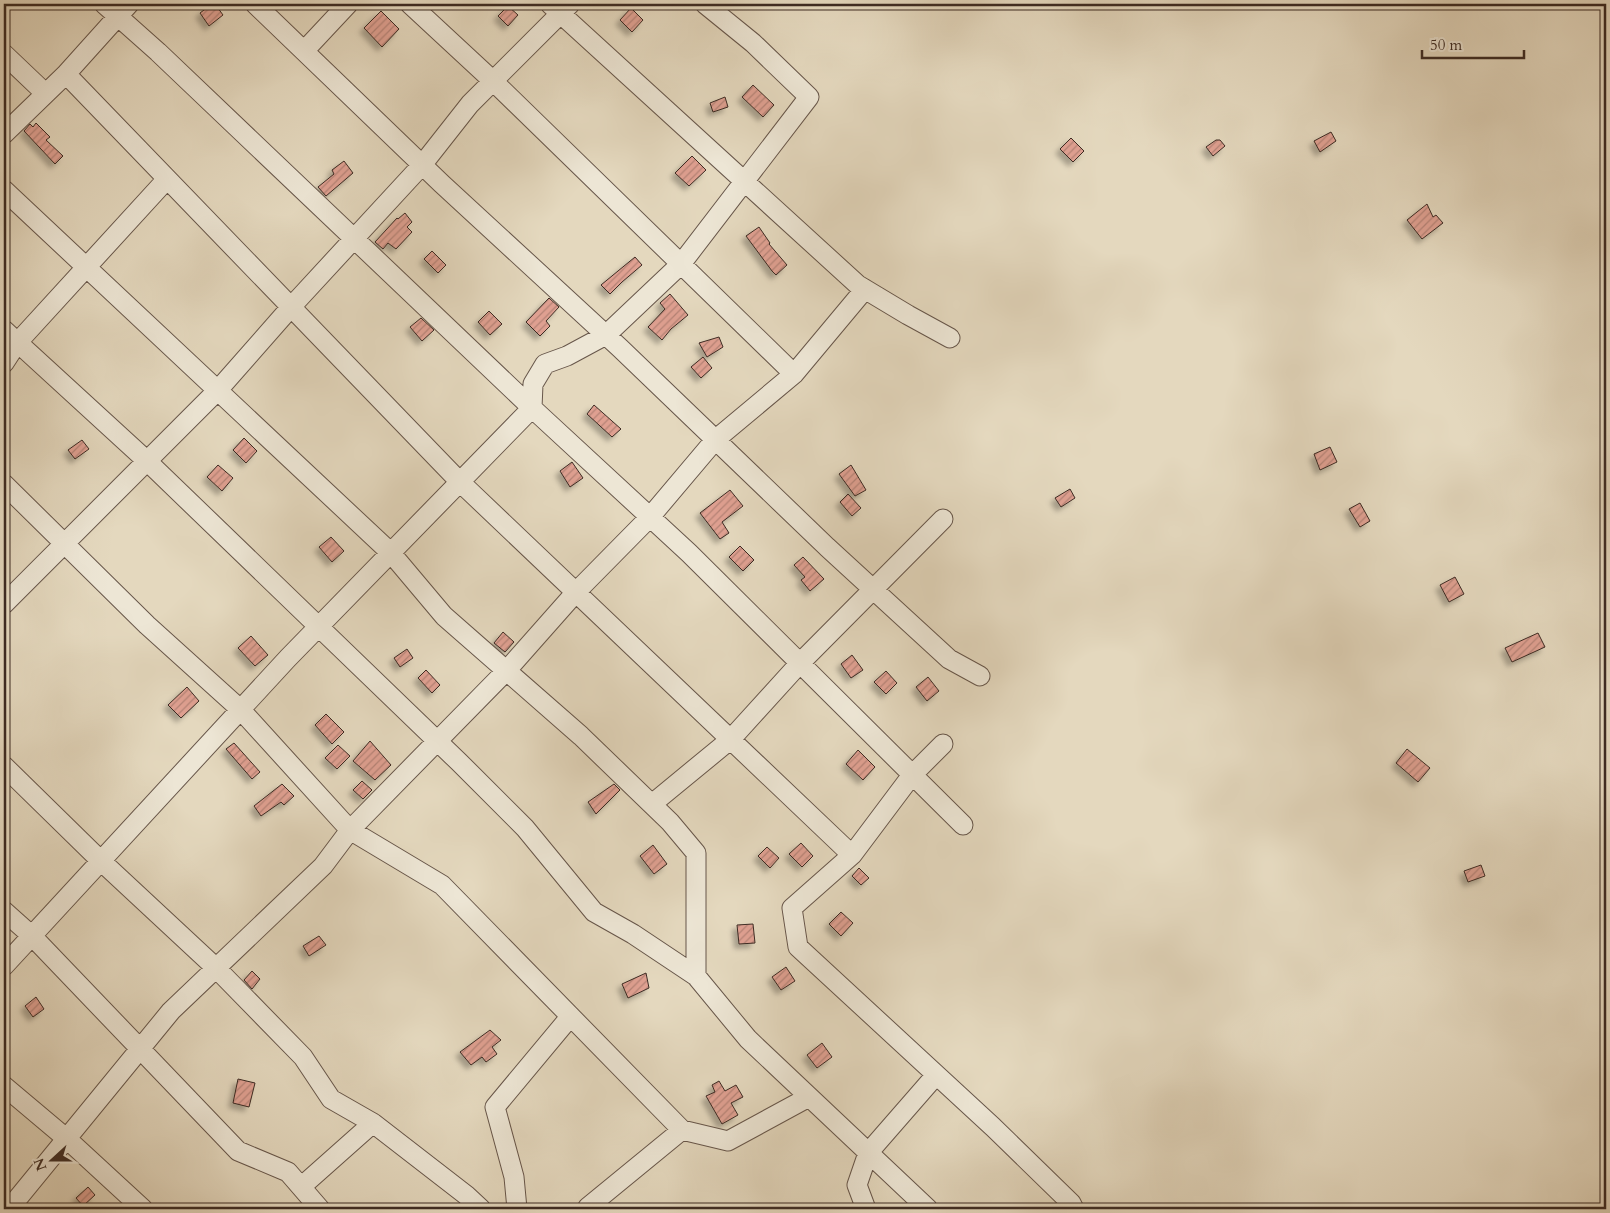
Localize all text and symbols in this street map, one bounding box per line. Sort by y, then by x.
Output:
scale bar [1422,28,1525,60]
text: 50 m [1430,35,1462,55]
north arrow [28,1136,78,1186]
text: N [29,1155,51,1174]

